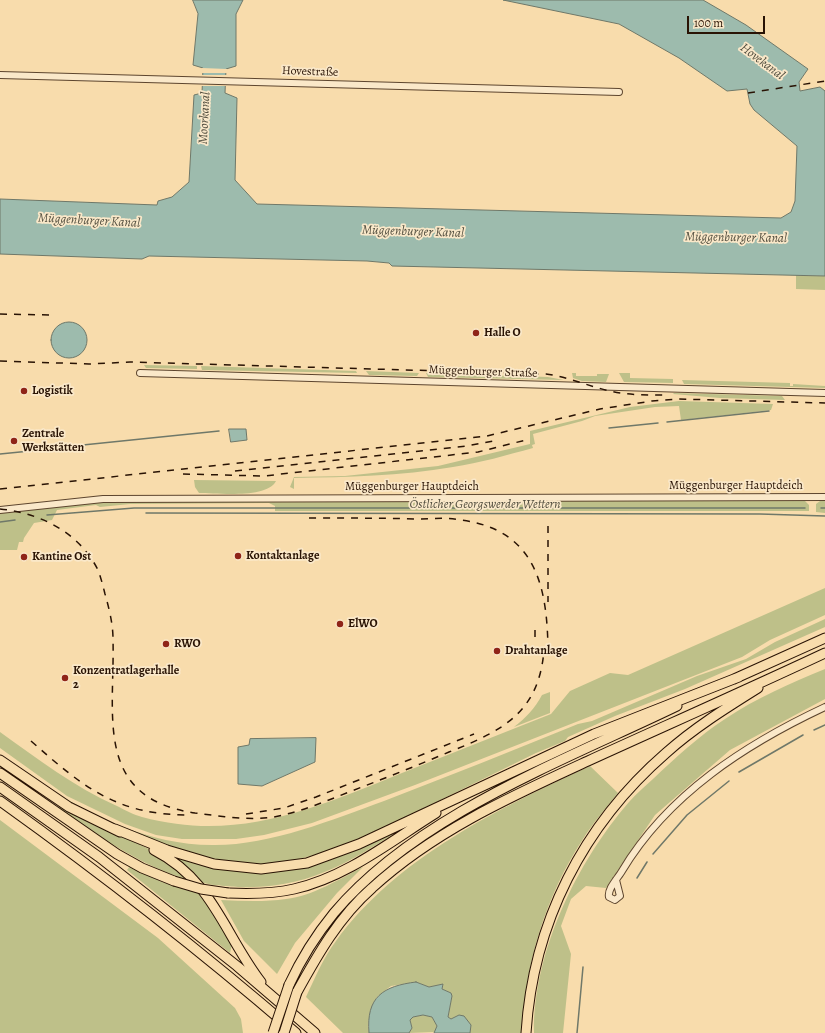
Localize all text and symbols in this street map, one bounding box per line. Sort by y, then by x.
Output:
scale bar [689,8,767,34]
text: 100 m [694,15,723,31]
water label: Hovekanal [737,40,787,84]
street label: Hovestraße [282,64,338,80]
water label: Moorkanal [196,91,214,145]
water label: Müggenburger Kanal [38,211,140,231]
water label: Müggenburger Kanal [362,222,464,242]
water label: Müggenburger Kanal [685,229,787,247]
place label: Halle O [484,326,521,340]
marker: Halle O [471,328,481,338]
street label: Müggenburger Straße [428,363,538,381]
place label: Logistik [32,384,73,398]
marker: Logistik [19,386,29,396]
place label: Zentrale Werkstätten [22,427,84,455]
marker: Zentrale Werkstätten [9,436,19,446]
street label: Müggenburger Hauptdeich [669,479,803,493]
street label: Müggenburger Hauptdeich [345,480,479,494]
water label: Östlicher Georgswerder Wettern [409,497,561,513]
place label: Kontaktanlage [246,549,319,563]
place label: Kantine Ost [32,550,91,564]
marker: Kontaktanlage [233,551,243,561]
marker: Kantine Ost [19,552,29,562]
place label: ElWO [348,617,378,631]
marker: ElWO [335,619,345,629]
place label: RWO [174,637,201,651]
marker: RWO [161,639,171,649]
place label: Drahtanlage [505,644,567,658]
marker: Drahtanlage [492,646,502,656]
place label: Konzentratlagerhalle 2 [73,664,179,692]
marker: Konzentratlagerhalle 2 [60,673,70,683]

